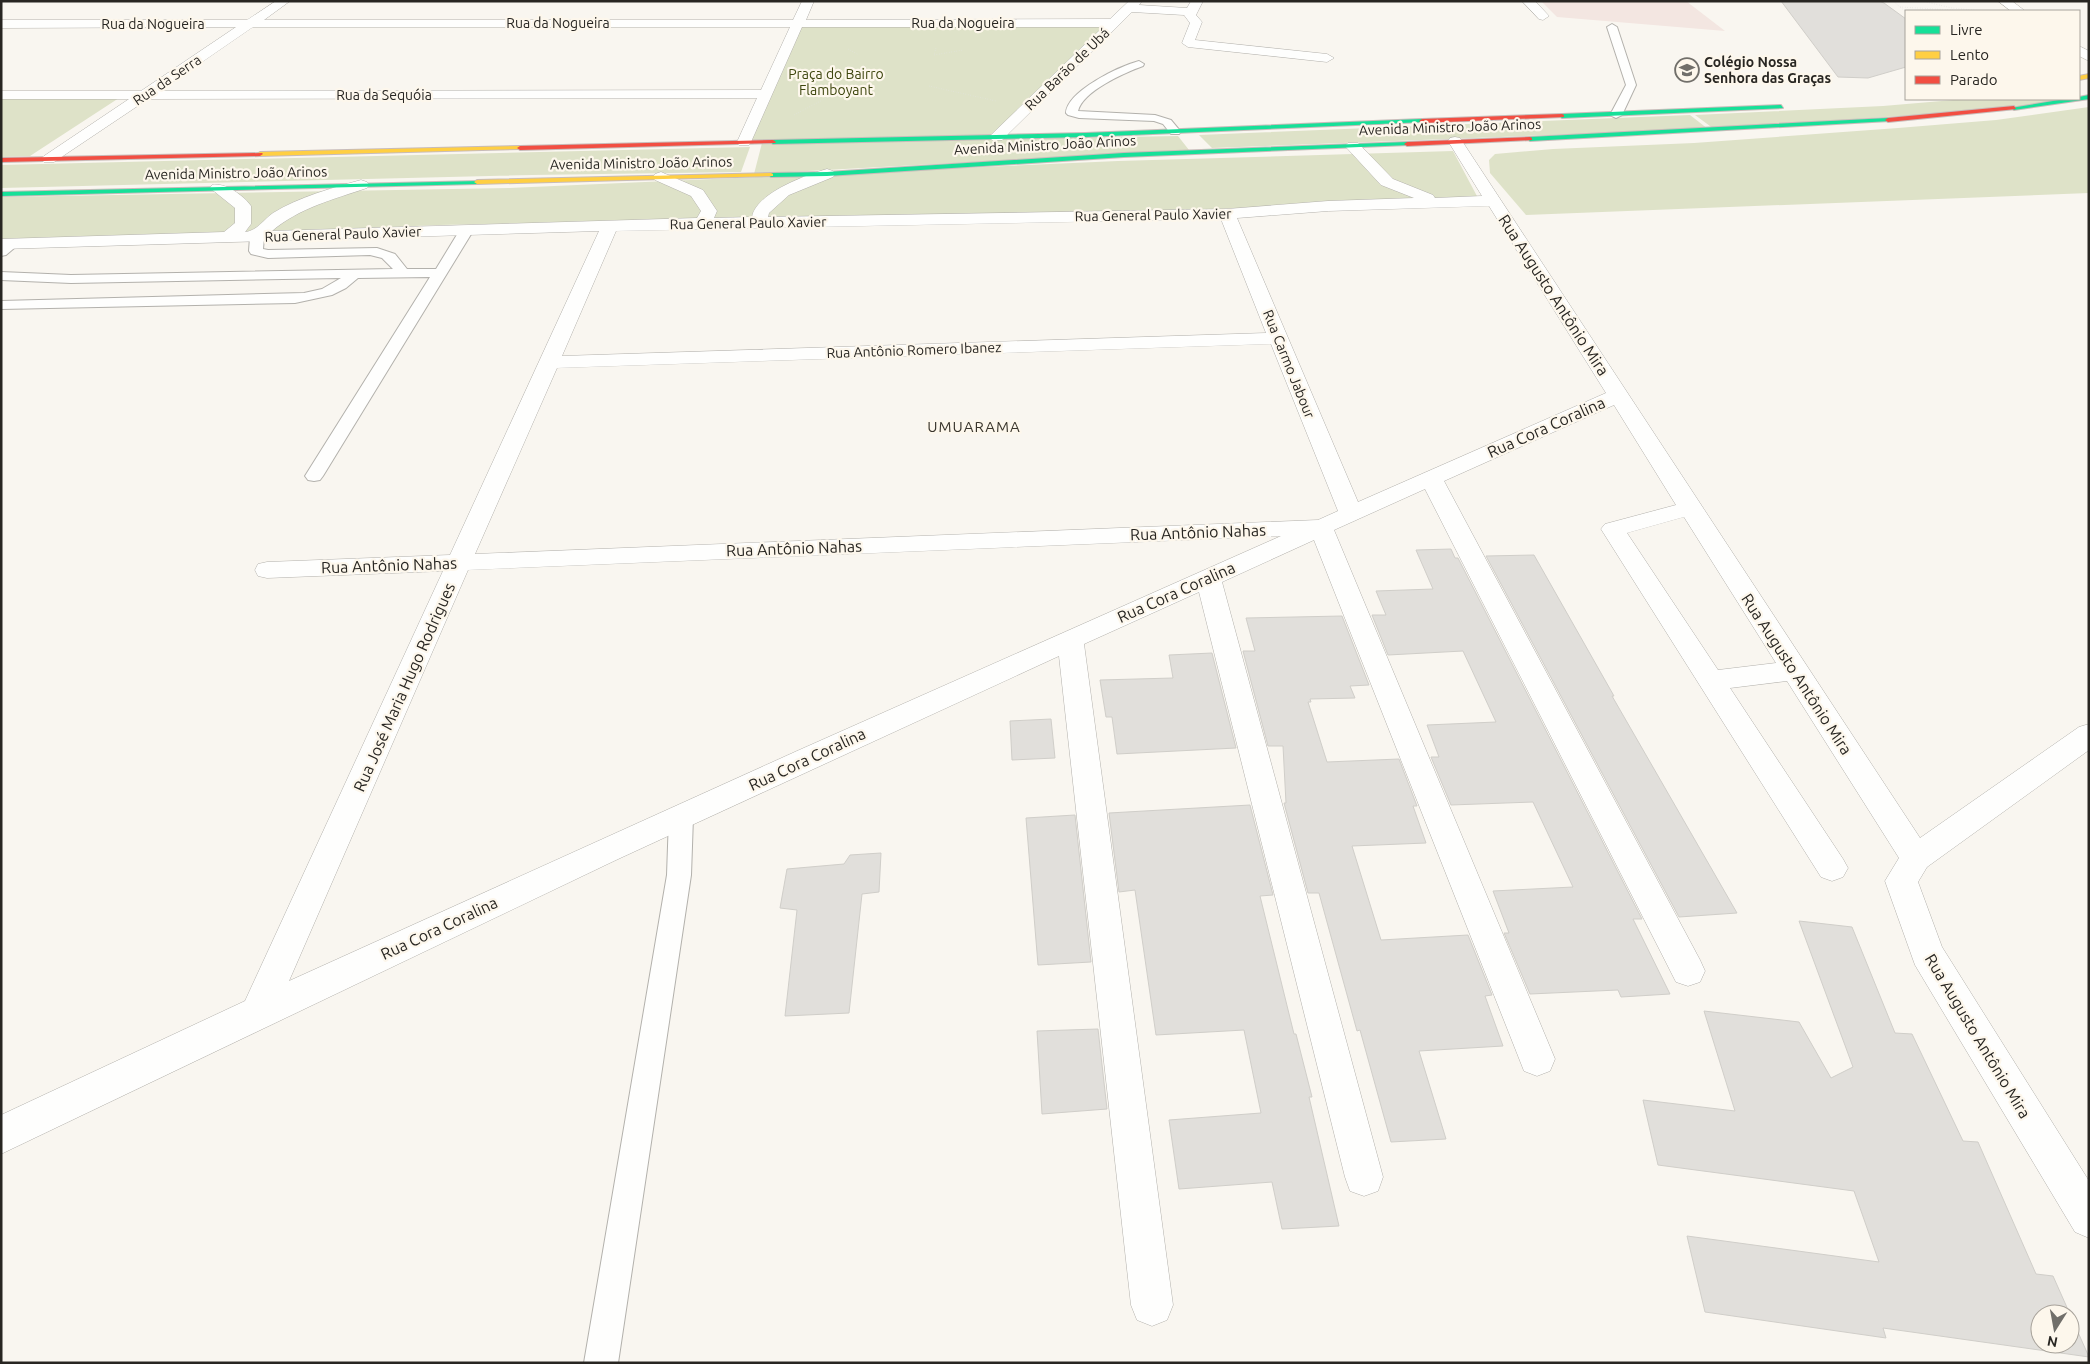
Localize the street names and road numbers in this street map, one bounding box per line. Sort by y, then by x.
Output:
street label: Rua da Nogueira [506,15,610,31]
street label: Rua da Nogueira [911,15,1015,31]
street label: Rua da Nogueira [101,16,205,32]
street label: Rua Barão de Ubá [1021,25,1113,113]
street label: Rua da Serra [130,51,204,109]
street label: Rua da Sequóia [336,87,432,103]
street label: Avenida Ministro João Arinos [1359,116,1541,138]
street label: Avenida Ministro João Arinos [954,132,1136,158]
street label: Avenida Ministro João Arinos [550,153,732,173]
street label: Avenida Ministro João Arinos [145,163,327,183]
street label: Rua General Paulo Xavier [1074,206,1232,224]
street label: Rua Augusto Antônio Mira [1495,211,1613,379]
street label: Rua General Paulo Xavier [669,214,827,232]
street label: Rua General Paulo Xavier [264,223,422,245]
street label: Rua Carmo Jabour [1260,307,1318,421]
street label: Rua Antônio Romero Ibanez [826,339,1002,361]
street label: Rua Cora Coralina [1484,393,1608,461]
street label: Rua Antônio Nahas [1130,521,1266,543]
street label: Rua Antônio Nahas [726,537,862,559]
street label: Rua Antônio Nahas [321,554,457,576]
street label: Rua Cora Coralina [1114,558,1238,626]
street label: Rua José Maria Hugo Rodrigues [350,580,458,794]
street label: Rua Augusto Antônio Mira [1738,590,1856,758]
street label: Rua Cora Coralina [746,724,868,794]
street label: Rua Cora Coralina [378,893,500,963]
street label: Rua Augusto Antônio Mira [1922,951,2034,1121]

